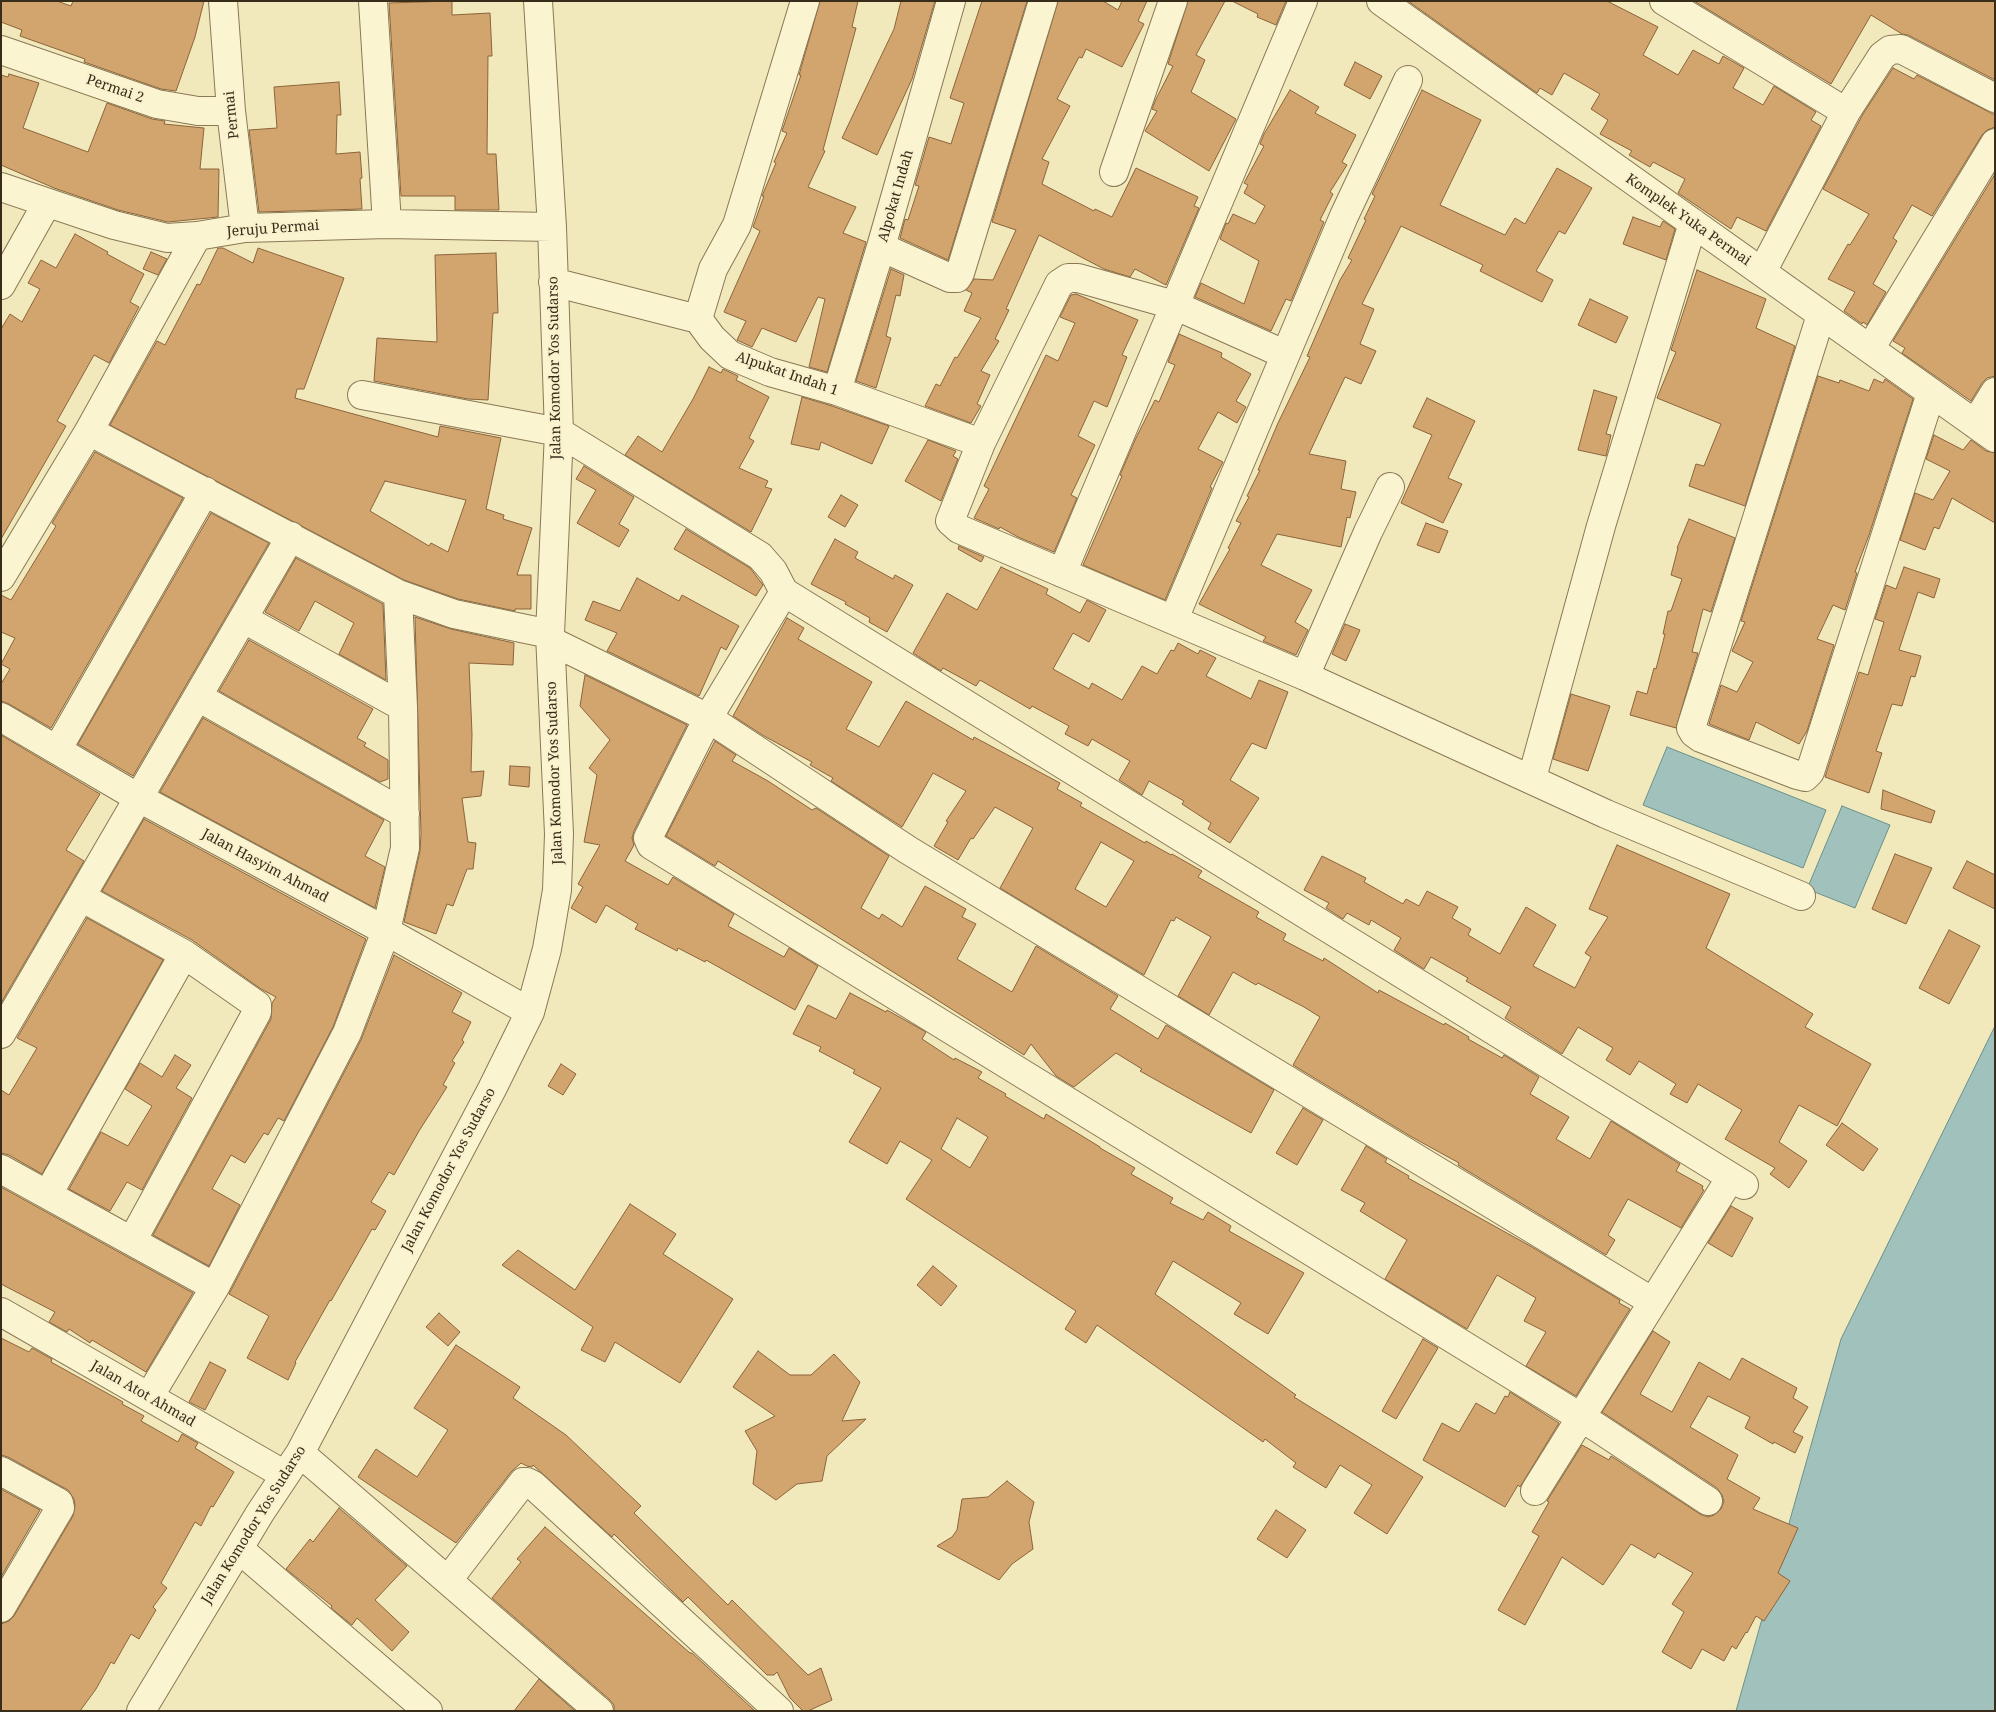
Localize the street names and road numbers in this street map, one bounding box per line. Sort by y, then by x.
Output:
street label: Permai 2 [84,71,146,107]
street label: Permai [221,90,243,140]
street label: Alpokat Indah [875,148,917,244]
street label: Komplek Yuka Permai [1622,171,1754,269]
street label: Jeruju Permai [226,217,320,241]
street label: Jalan Komodor Yos Sudarso [545,276,565,460]
street label: Alpukat Indah 1 [734,349,840,399]
street label: Jalan Komodor Yos Sudarso [543,681,567,865]
street label: Jalan Hasyim Ahmad [199,826,331,906]
street label: Jalan Komodor Yos Sudarso [399,1085,499,1255]
street label: Jalan Atot Ahmad [88,1357,198,1431]
street label: Jalan Komodor Yos Sudarso [198,1443,310,1607]

